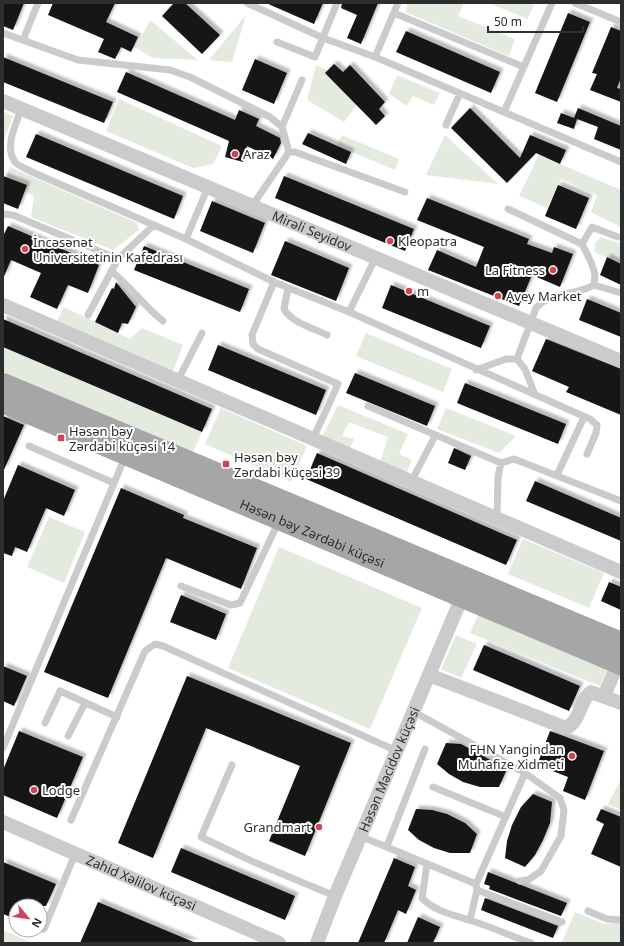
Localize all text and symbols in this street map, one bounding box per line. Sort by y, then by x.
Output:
scale bar [488,8,583,34]
text: 50 m [494,13,522,30]
place label: Araz [243,145,270,163]
marker: Araz [230,149,240,159]
street label: Mirəli Seyidov [269,206,355,256]
place label: Kleopatra [398,232,457,250]
place label: İncəsənət Universitetinin Kafedrası [33,233,183,266]
marker: Kleopatra [385,236,395,246]
marker: İncəsənət Universitetinin Kafedrası [20,244,30,254]
place label: La Fitness [485,261,545,279]
marker: La Fitness [548,265,558,275]
place label: m [417,282,429,300]
marker: m [404,286,414,296]
place label: Avey Market [506,287,582,305]
marker: Avey Market [493,291,503,301]
place label: Həsən bəy Zərdabi küçəsi 14 [69,422,176,455]
marker: Həsən bəy Zərdabi küçəsi 14 [56,433,66,443]
place label: Həsən bəy Zərdabi küçəsi 39 [234,448,340,481]
marker: Həsən bəy Zərdabi küçəsi 39 [221,459,231,469]
street label: Həsən bəy Zərdabi küçəsi [237,495,387,572]
street label: Həsən Məcidov küçəsi [354,704,423,835]
place label: FHN Yangindan Muhafize Xidmeti [458,740,564,773]
marker: FHN Yangindan Muhafize Xidmeti [567,751,577,761]
place label: Lodge [42,781,80,799]
marker: Lodge [29,785,39,795]
place label: Grandmart [244,818,311,836]
marker: Grandmart [314,822,324,832]
street label: Zahid Xəlilov küçəsi [83,851,199,915]
north arrow [8,898,48,938]
text: N [28,916,46,931]

